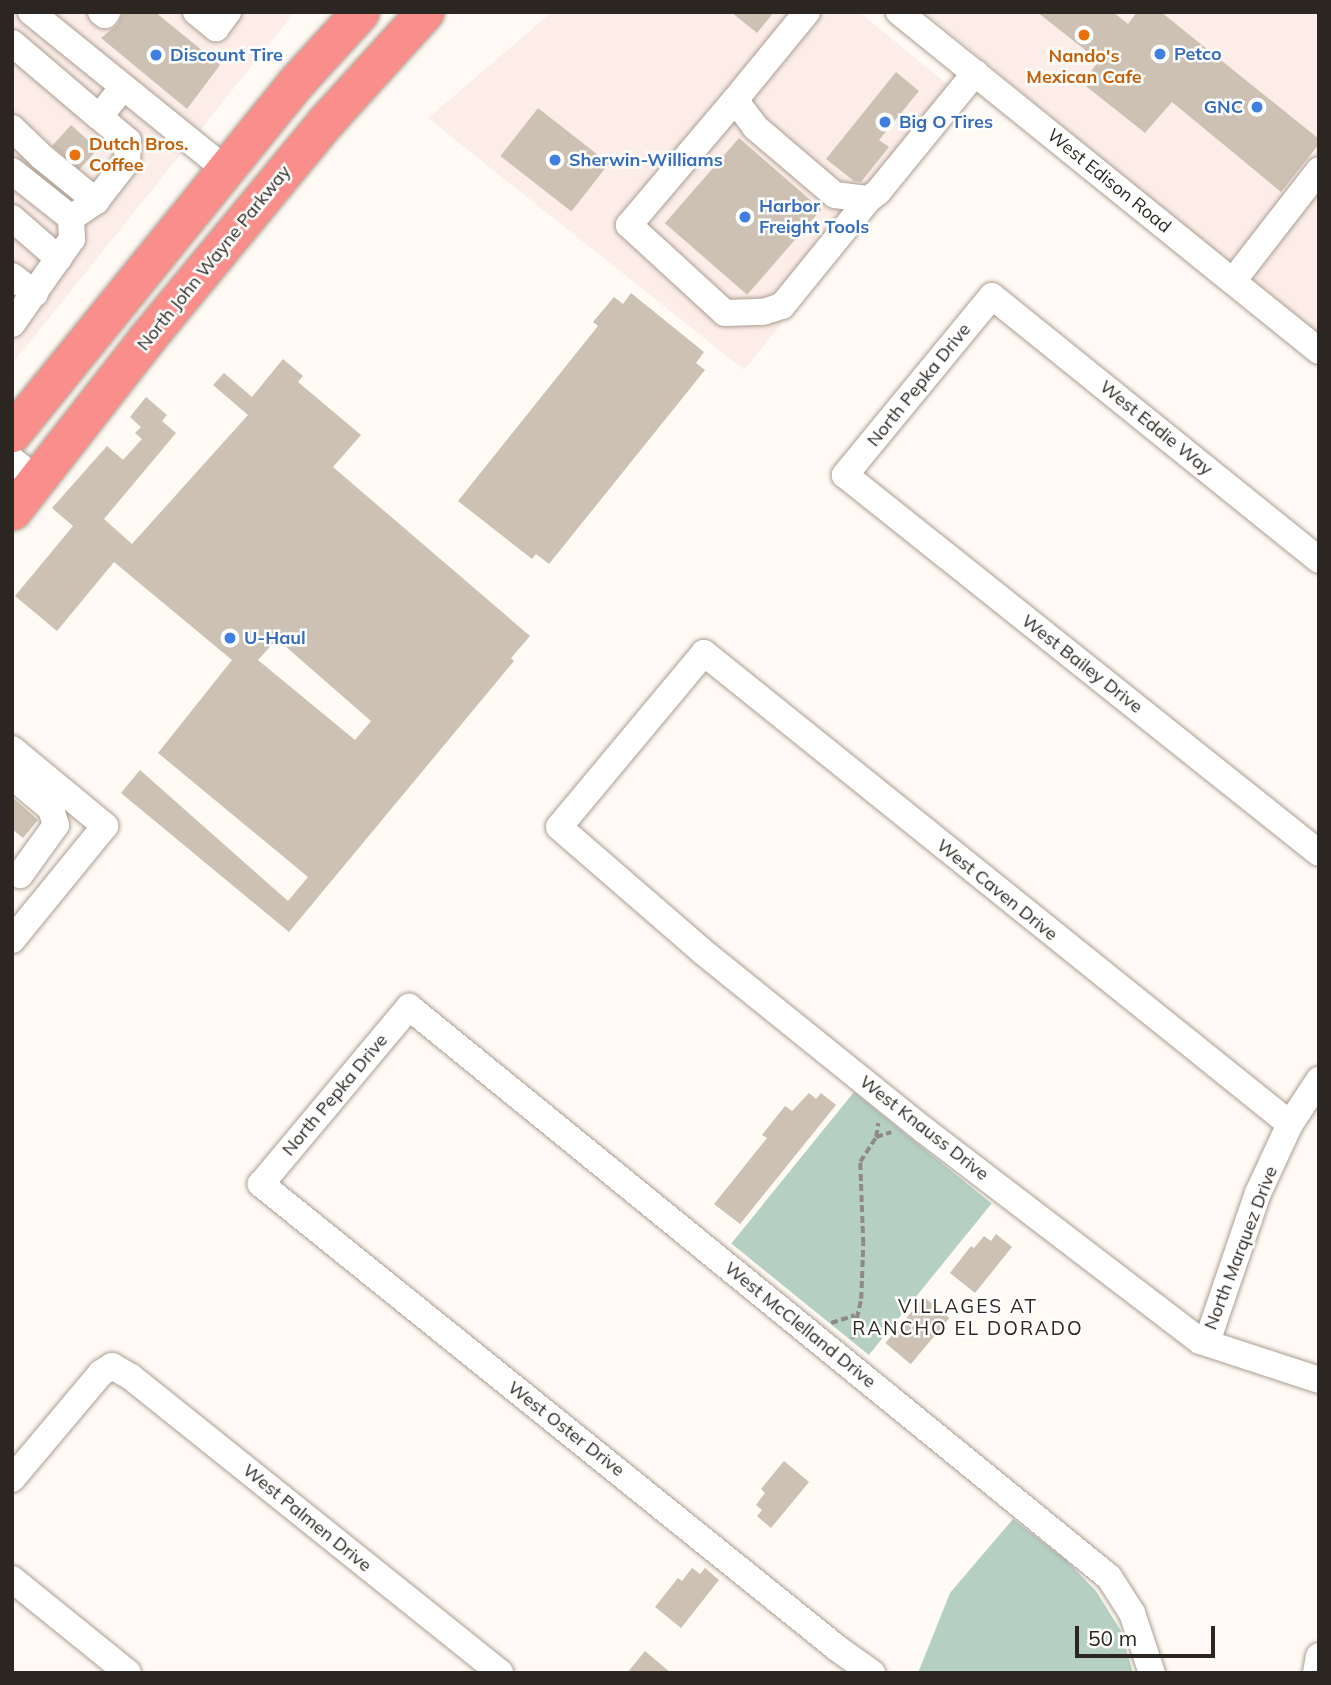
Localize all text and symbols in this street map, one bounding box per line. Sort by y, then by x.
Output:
marker: Nando's Mexican Cafe [1076,27,1092,43]
place label: Petco [1174,43,1222,65]
place label: Discount Tire [170,44,283,66]
place label: Nando's Mexican Cafe [1026,46,1142,88]
marker: Petco [1152,46,1168,62]
marker: Discount Tire [148,47,164,63]
place label: GNC [1204,96,1243,118]
marker: GNC [1249,99,1265,115]
place label: Big O Tires [899,111,993,133]
marker: Big O Tires [877,114,893,130]
street label: West Edison Road [1043,125,1175,237]
place label: Dutch Bros. Coffee [89,134,188,176]
marker: Dutch Bros. Coffee [67,147,83,163]
place label: Sherwin-Williams [569,149,723,171]
marker: Sherwin-Williams [547,152,563,168]
street label: North John Wayne Parkway [133,161,295,355]
place label: Harbor Freight Tools [759,196,869,238]
marker: Harbor Freight Tools [737,209,753,225]
street label: North Pepka Drive [863,319,975,451]
street label: West Eddie Way [1095,376,1217,480]
street label: West Bailey Drive [1017,610,1147,718]
place label: U-Haul [244,627,306,649]
marker: U-Haul [222,630,238,646]
street label: West Caven Drive [932,835,1062,945]
street label: North Pepka Drive [278,1030,392,1160]
street label: West Knauss Drive [855,1071,993,1185]
street label: North Marquez Drive [1200,1163,1282,1333]
street label: West McClelland Drive [720,1257,880,1393]
district label: VILLAGES AT RANCHO EL DORADO [854,1296,1082,1340]
street label: West Oster Drive [503,1377,629,1481]
street label: West Palmen Drive [238,1459,376,1577]
scale bar [1079,1612,1219,1656]
text: 50 m [1088,1625,1137,1651]

